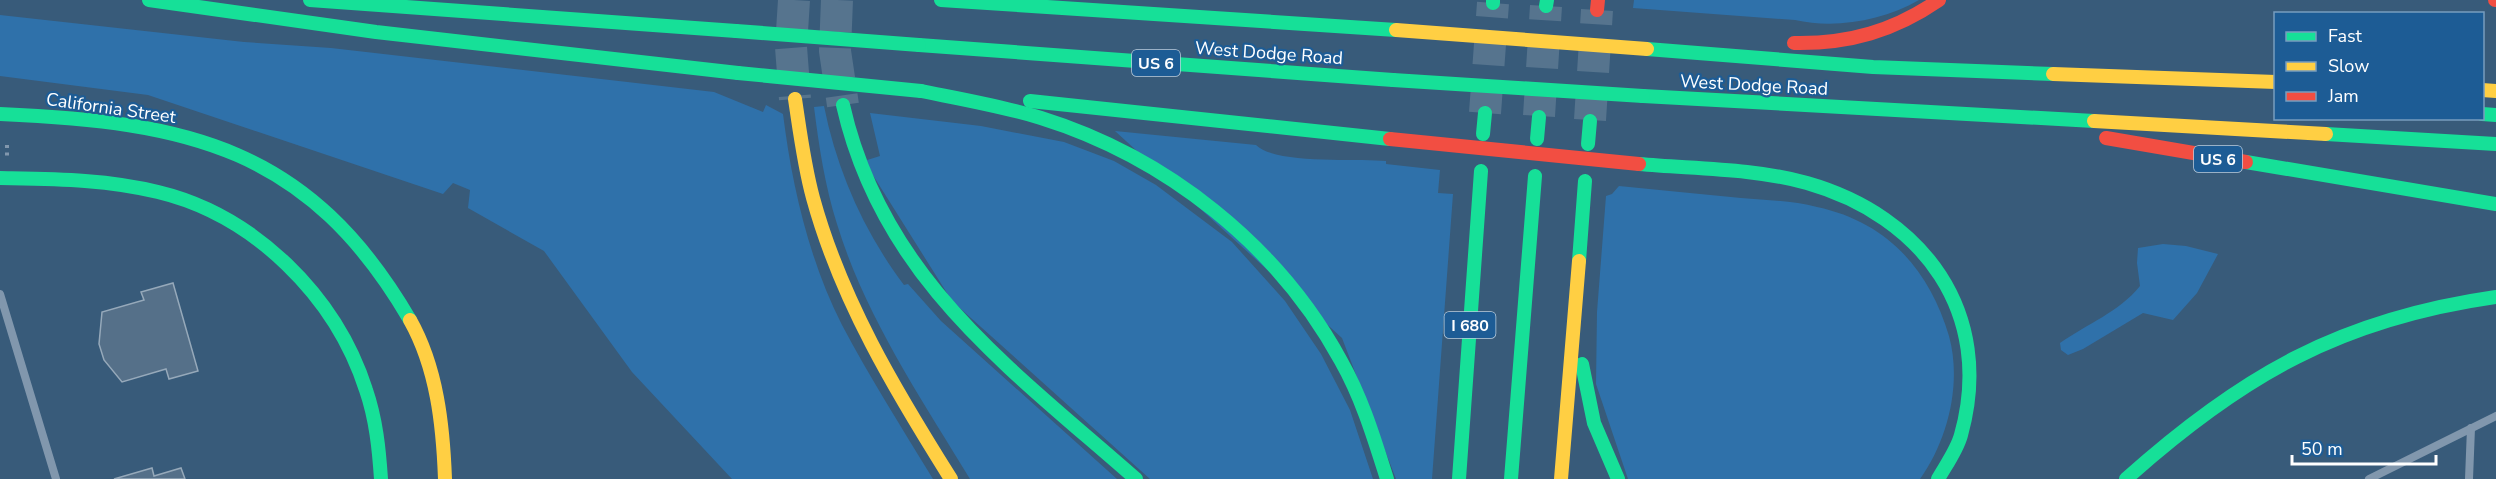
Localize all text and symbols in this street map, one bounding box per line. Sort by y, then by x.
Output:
legend [2274,12,2484,120]
text: Fast [2328,24,2363,48]
street label: West Dodge Road [1194,36,1344,70]
road number: US 6 [1132,50,1180,76]
text: Slow [2328,54,2369,78]
street label: West Dodge Road [1679,69,1829,101]
text: Jam [2327,84,2359,108]
street label: California Street [45,87,178,129]
road number: US 6 [2194,146,2242,172]
road number: I 680 [1444,312,1496,338]
scale bar [2292,428,2436,466]
text: 50 m [2301,437,2343,461]

